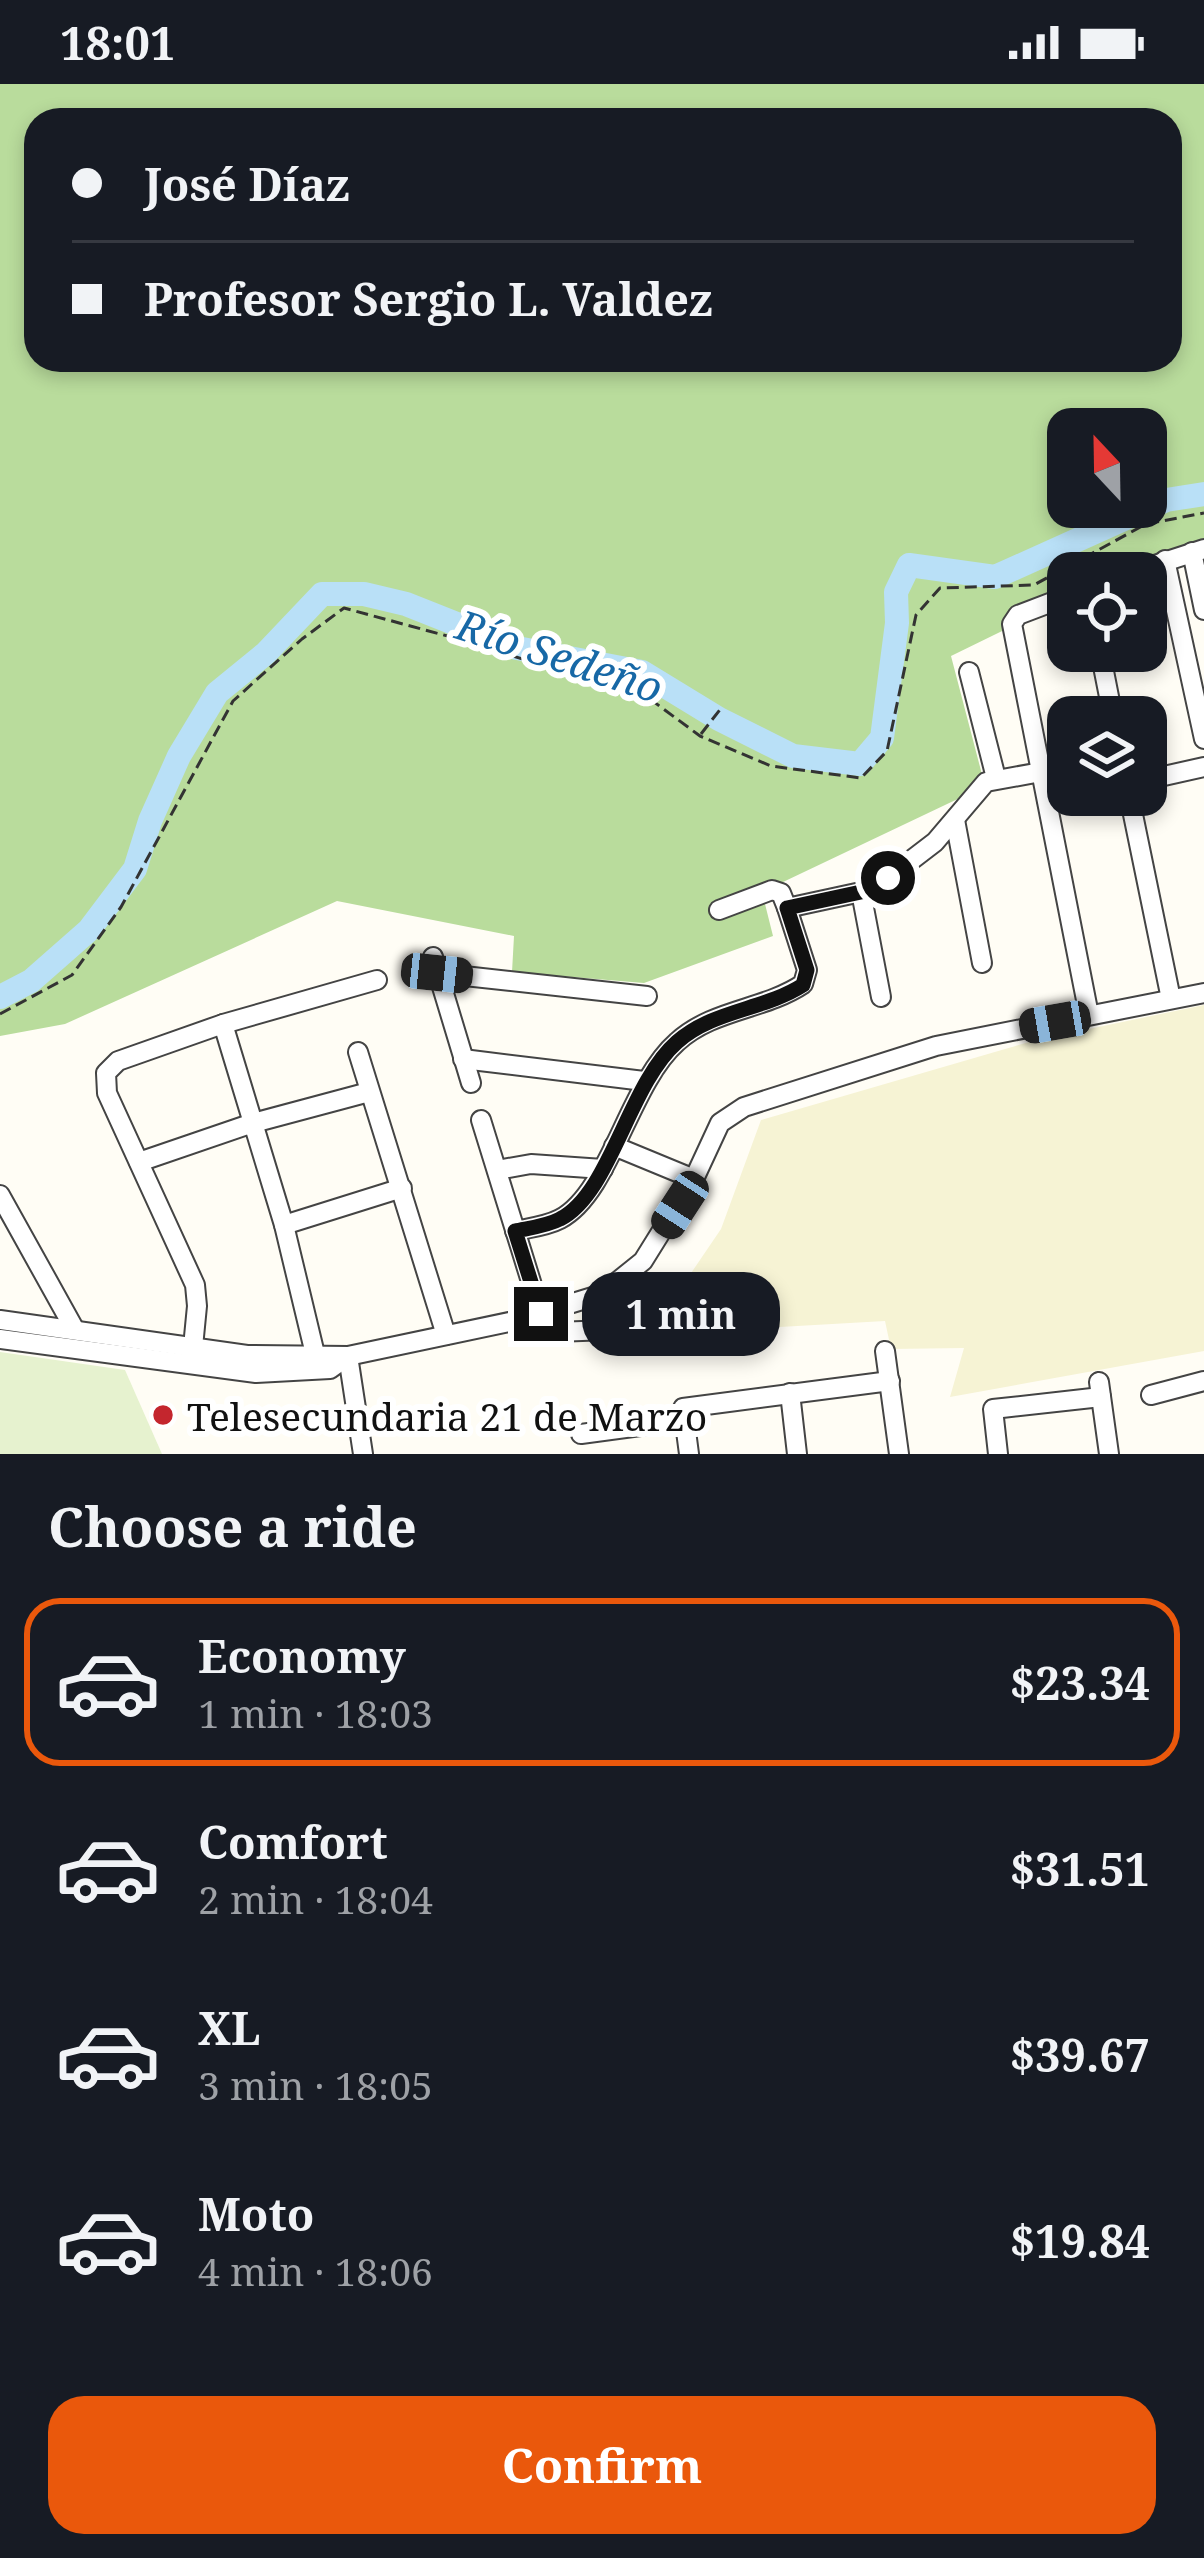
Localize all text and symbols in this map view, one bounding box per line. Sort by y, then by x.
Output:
text: 18:01 [60,12,175,73]
text: José Díaz [144,153,350,214]
text: Profesor Sergio L. Valdez [144,268,713,329]
north arrow [1047,408,1167,528]
map controls [1047,408,1167,816]
button: locate [1047,552,1167,672]
water label: Río Sedeño [449,595,670,715]
button: layers [1047,696,1167,816]
route start [861,851,915,905]
car [399,951,475,995]
car [1016,998,1094,1046]
car [645,1165,715,1245]
callout: 1 min [583,1272,781,1356]
route end [514,1287,568,1341]
text: 1 min [626,1287,736,1340]
place label: Telesecundaria 21 de Marzo [187,1389,707,1442]
marker: Telesecundaria 21 de Marzo [150,1402,176,1428]
text: Choose a ride [48,1489,417,1563]
text: Economy [198,1625,406,1686]
icon: car [54,1628,162,1736]
text: $23.34 [1010,1652,1150,1713]
text: 1 min · 18:03 [198,1686,433,1739]
text: Comfort [198,1811,388,1872]
icon: car [54,1814,162,1922]
text: $31.51 [1010,1838,1150,1899]
text: 2 min · 18:04 [198,1872,433,1925]
text: XL [198,1997,260,2058]
icon: car [54,2000,162,2108]
text: $39.67 [1010,2024,1150,2085]
text: 3 min · 18:05 [198,2058,433,2111]
text: Moto [198,2183,314,2244]
icon: car [54,2186,162,2294]
text: $19.84 [1010,2210,1150,2271]
text: 4 min · 18:06 [198,2244,433,2297]
button: Confirm [48,2396,1156,2534]

